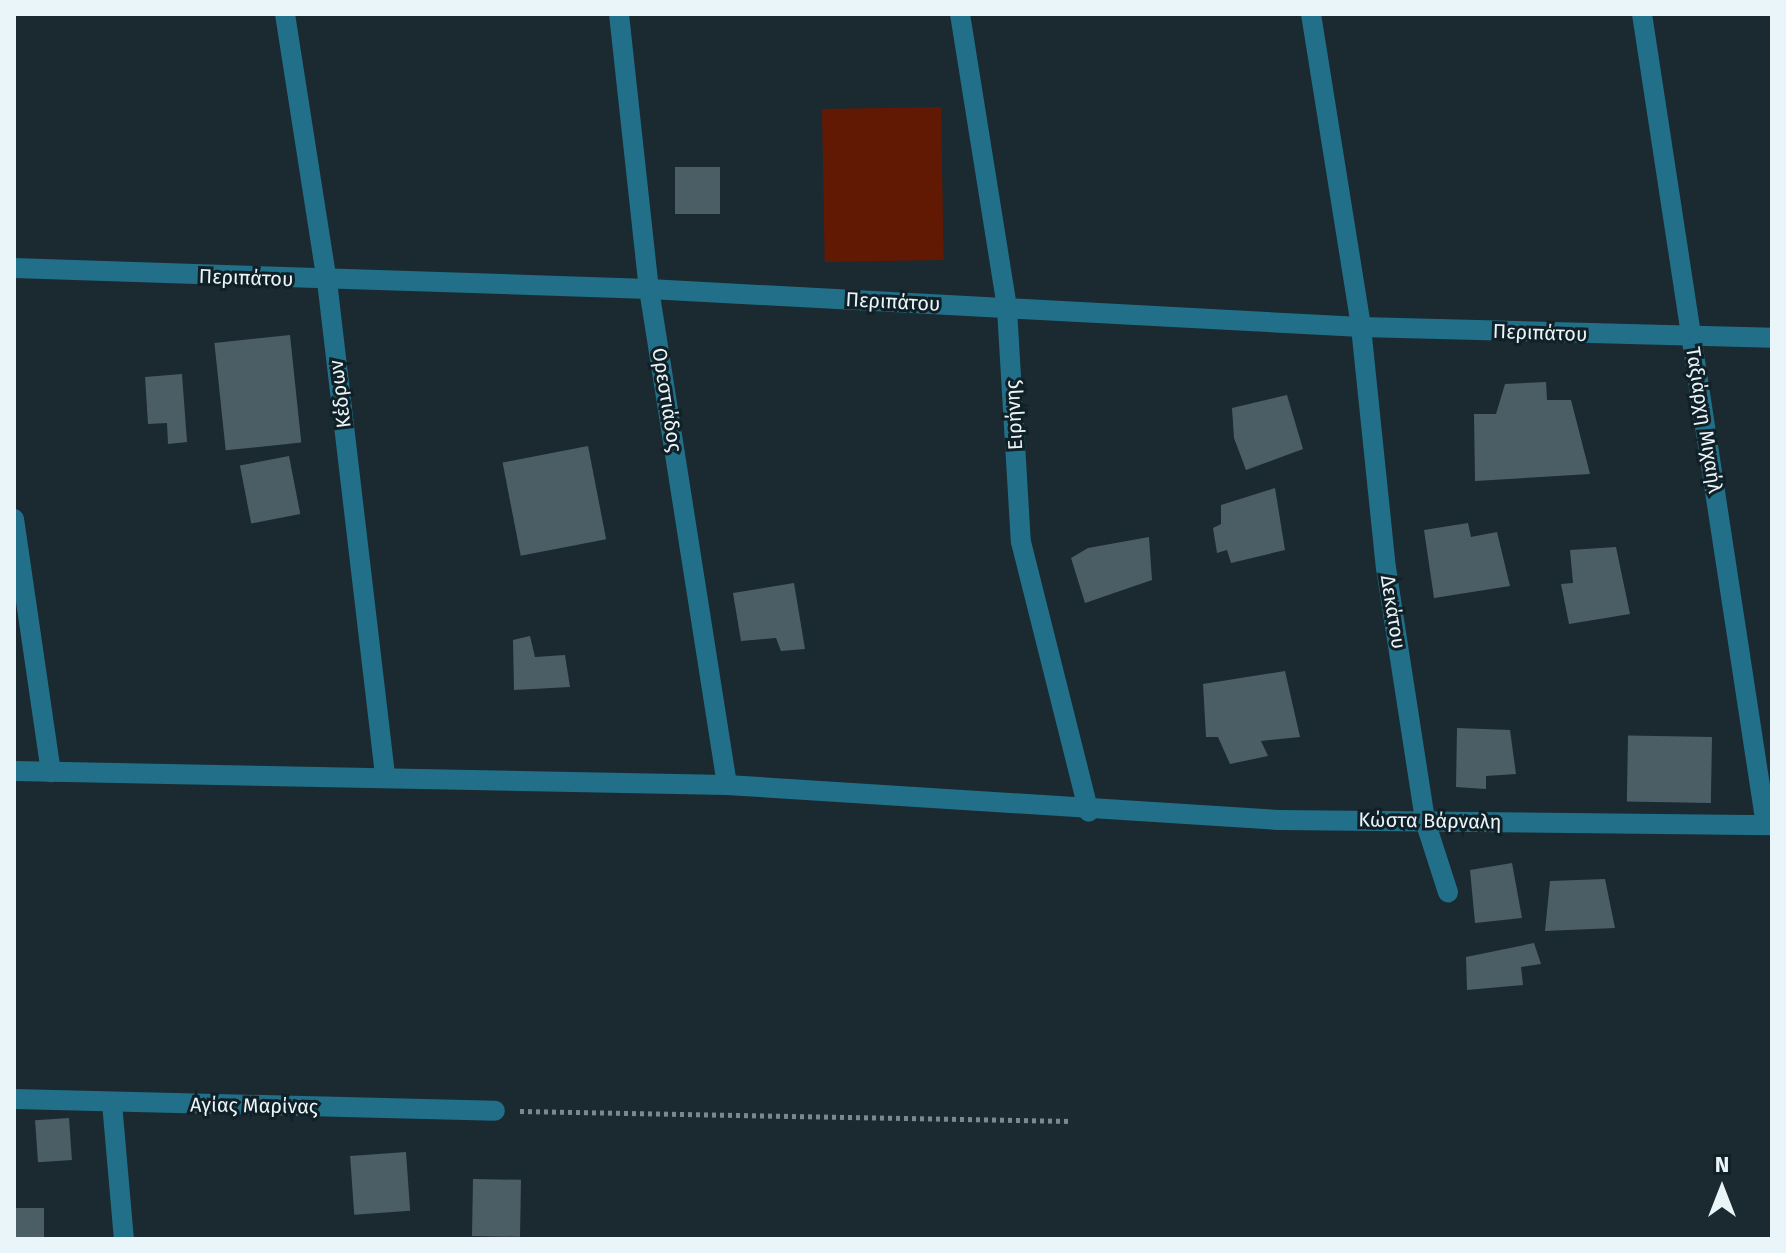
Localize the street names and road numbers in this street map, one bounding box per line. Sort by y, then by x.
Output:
street label: Περιπάτου [198,264,294,292]
street label: Περιπάτου [845,288,941,316]
street label: Περιπάτου [1492,319,1588,347]
street label: Ταξιάρχη Μιχαήλ [1681,345,1727,495]
street label: Ορεστιάδος [647,346,687,454]
street label: Κέδρων [324,358,356,430]
street label: Ειρήνης [1000,379,1028,451]
street label: Δεκάτου [1375,573,1411,651]
street label: Κώστα Βάρναλη [1358,808,1502,834]
street label: Αγίας Μαρίνας [190,1093,318,1119]

